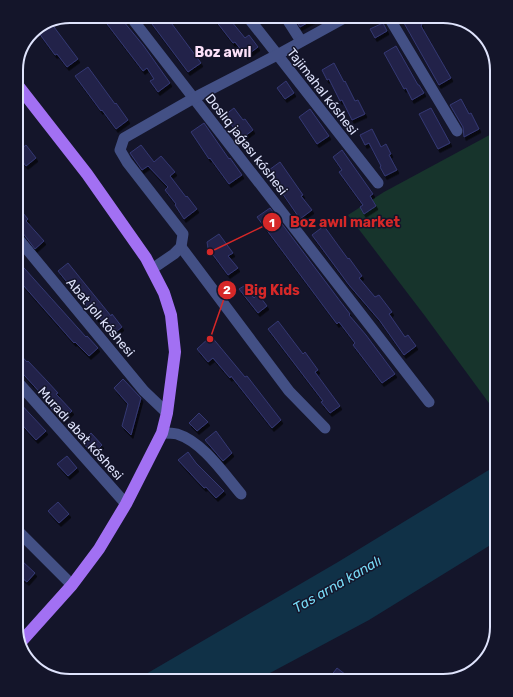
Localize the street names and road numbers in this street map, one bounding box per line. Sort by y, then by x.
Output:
street label: Tajimahal kóshesi [284,45,361,138]
street label: Doslıq jaǵası kóshesi [202,91,291,198]
street label: Abat jolı kóshesi [64,275,138,360]
street label: Muradı abat kóshesi [35,384,126,483]

